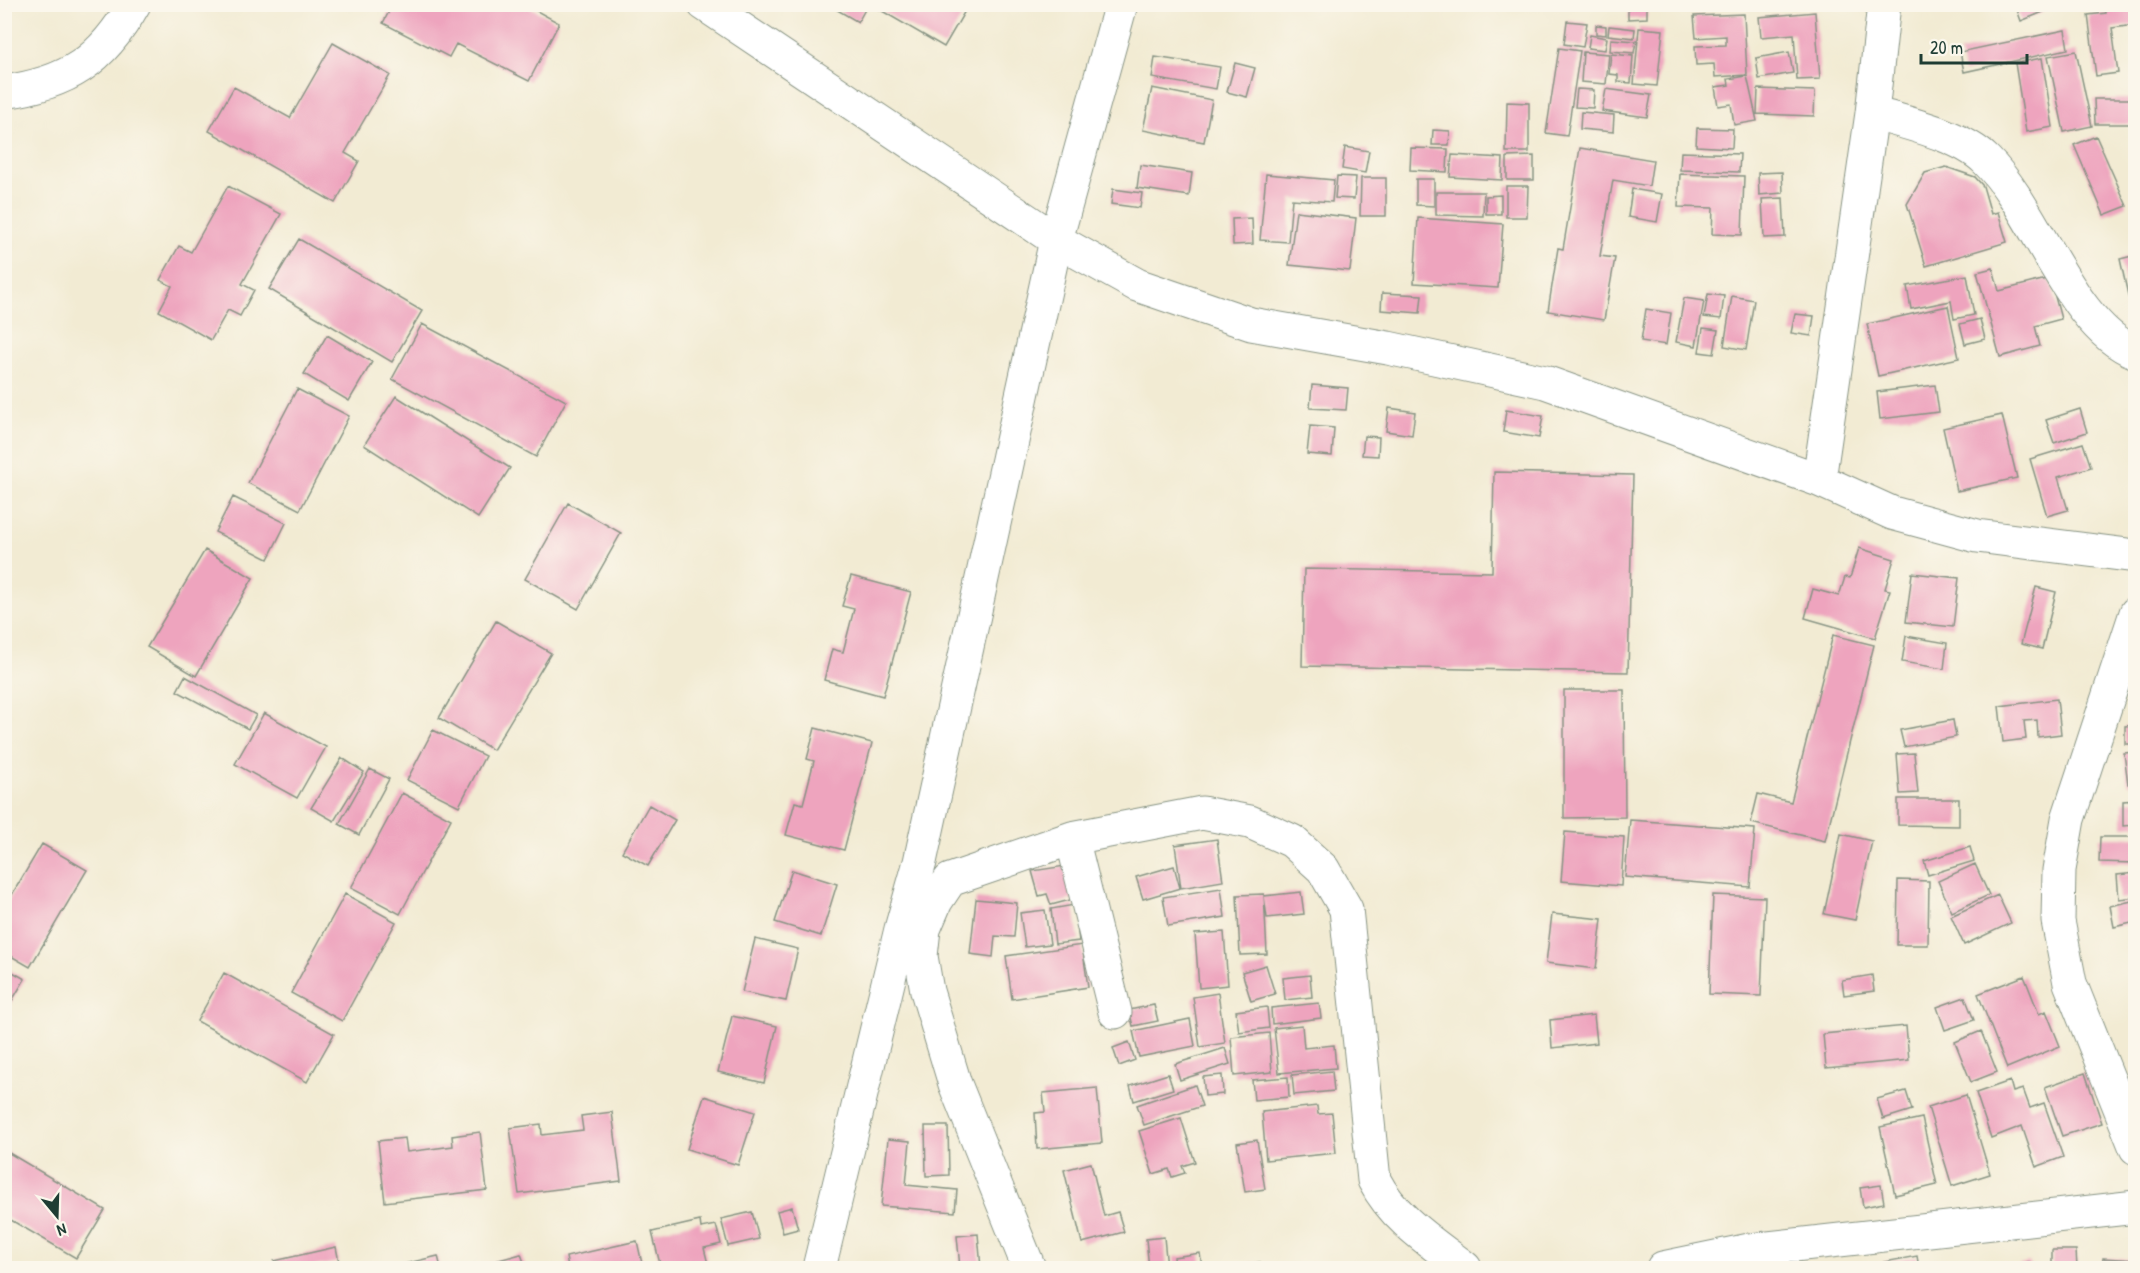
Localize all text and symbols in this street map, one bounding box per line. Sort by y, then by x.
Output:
scale bar [1921,27,2028,65]
text: 20 m [1930,35,1963,60]
north arrow [27,1186,87,1246]
text: N [54,1218,69,1242]

